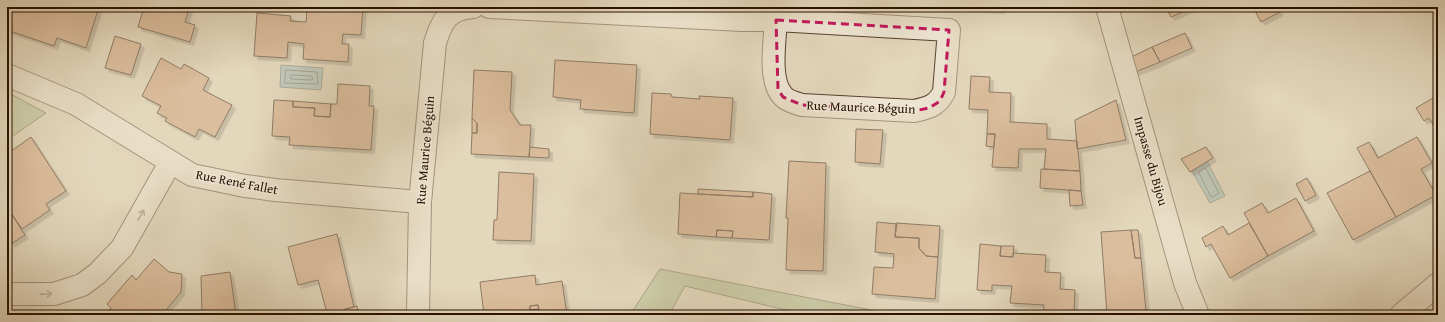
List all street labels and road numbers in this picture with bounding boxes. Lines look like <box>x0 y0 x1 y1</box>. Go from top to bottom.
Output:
street label: Rue Maurice Béguin <box>411 94 439 205</box>
street label: Rue Maurice Béguin <box>806 96 916 118</box>
street label: Impasse du Bijou <box>1129 114 1173 208</box>
street label: Rue René Fallet <box>194 165 280 199</box>

